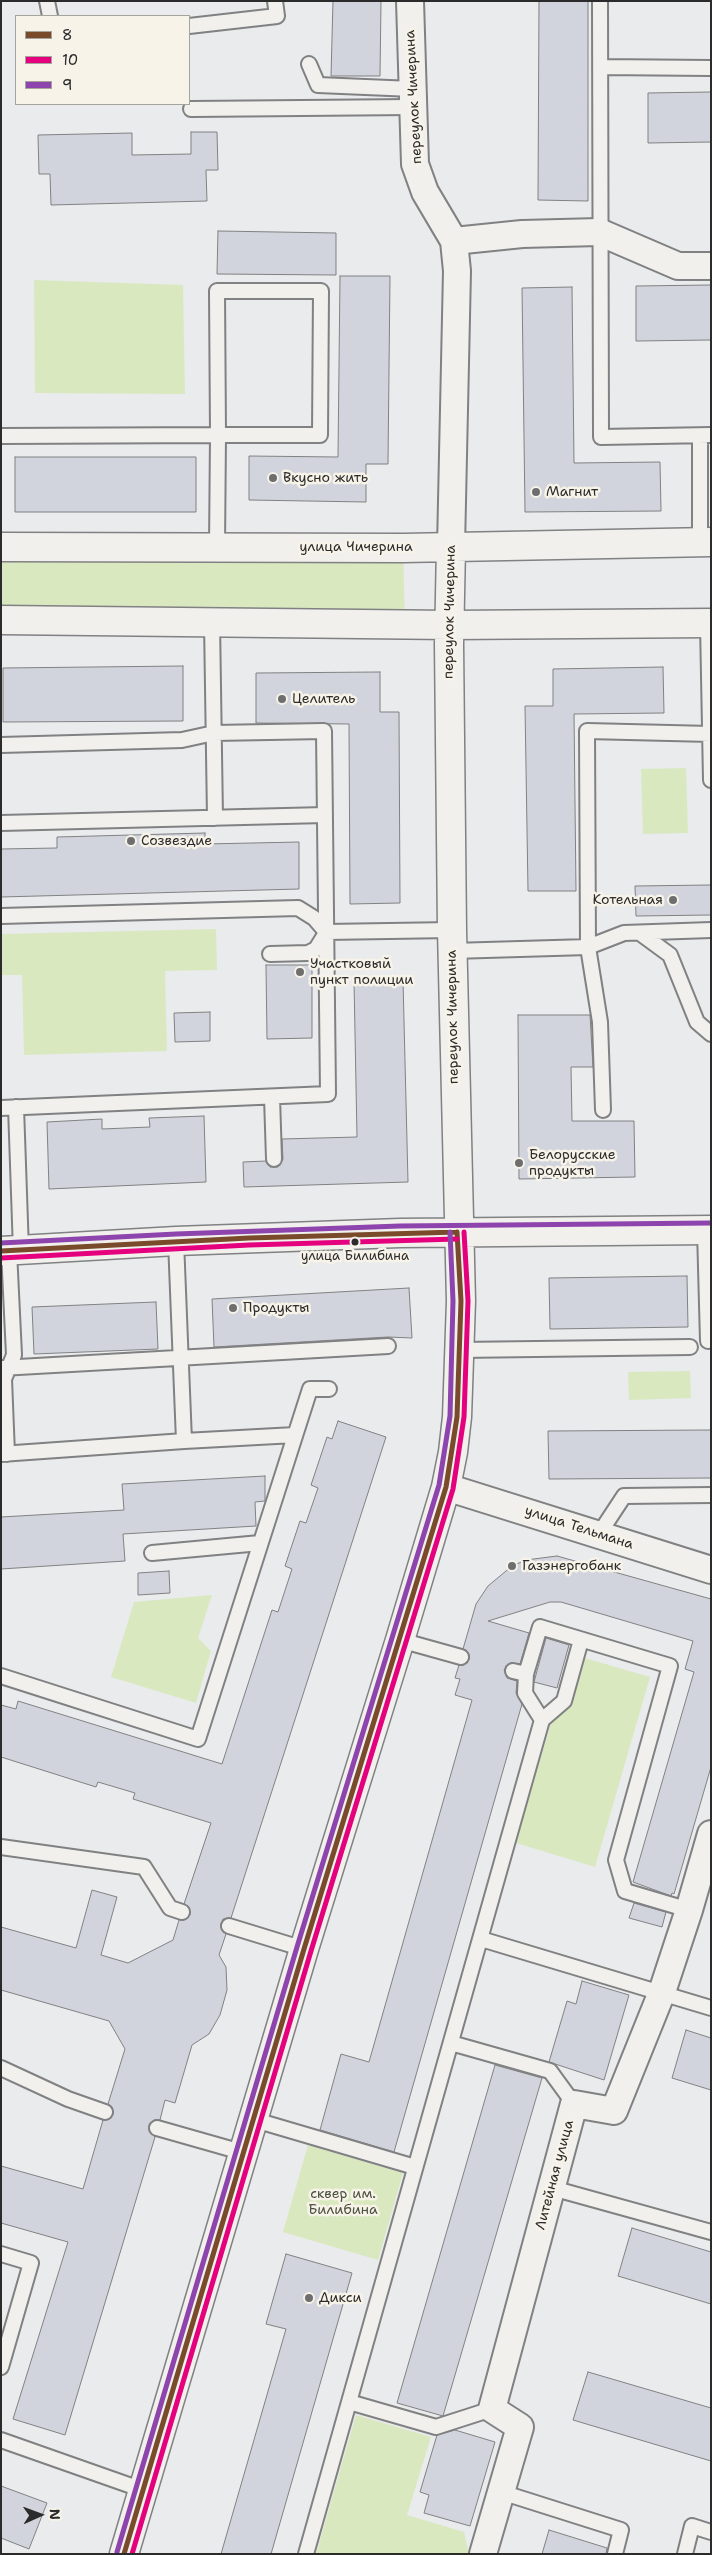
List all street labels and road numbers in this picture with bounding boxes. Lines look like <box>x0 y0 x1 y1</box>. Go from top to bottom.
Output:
street label: переулок Чичерина <box>402 30 426 164</box>
street label: улица Чичерина <box>299 539 413 555</box>
street label: переулок Чичерина <box>440 545 460 679</box>
street label: переулок Чичерина <box>443 950 463 1084</box>
street label: улица Тельмана <box>523 1503 635 1553</box>
street label: Литейная улица <box>532 2118 578 2232</box>

